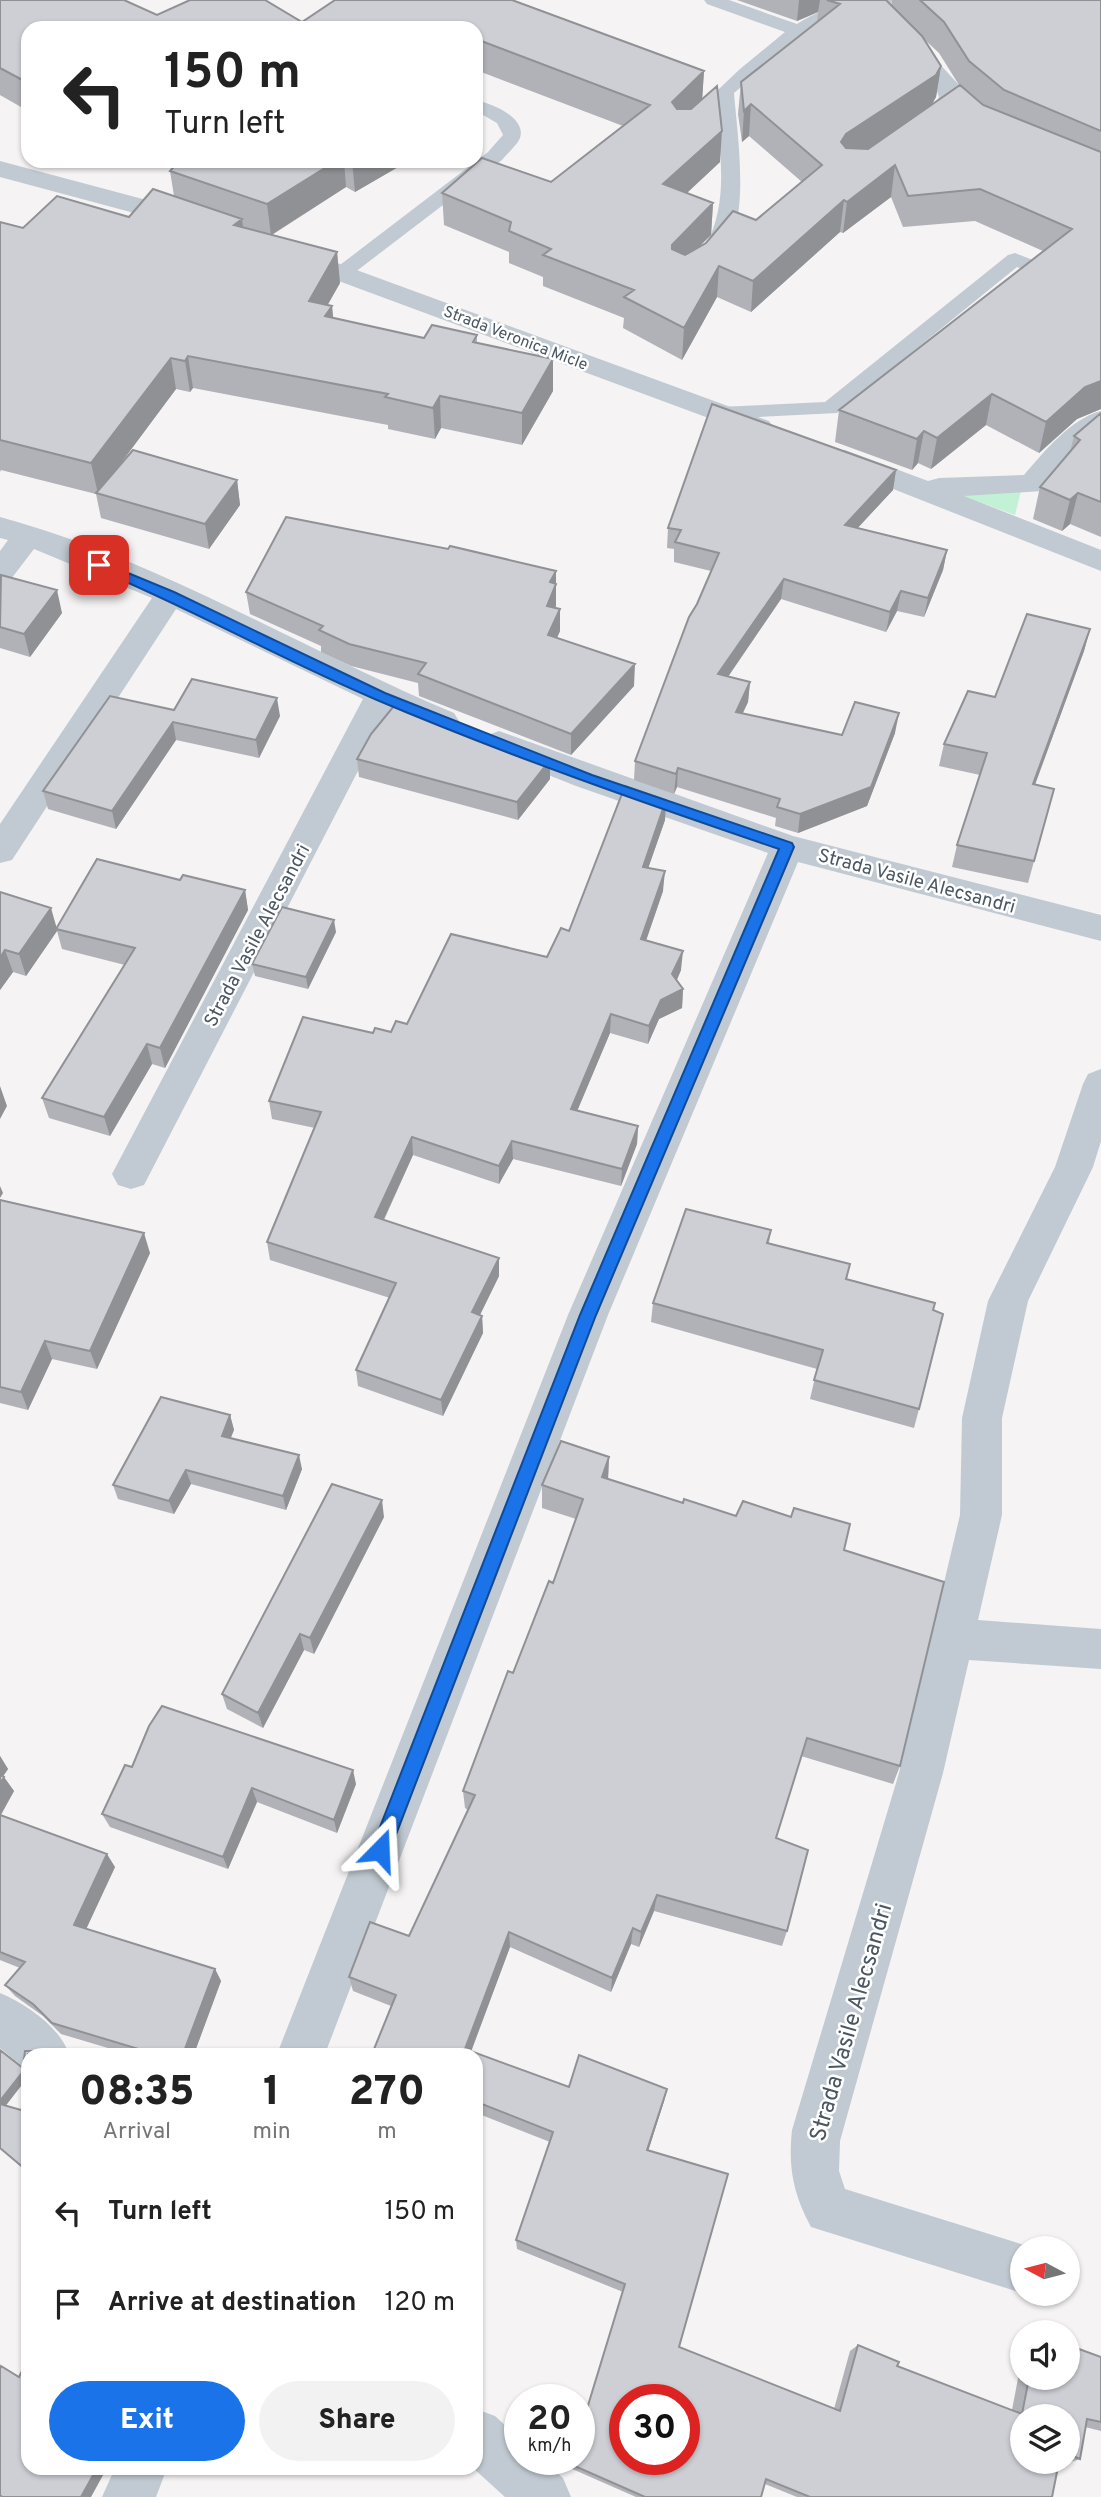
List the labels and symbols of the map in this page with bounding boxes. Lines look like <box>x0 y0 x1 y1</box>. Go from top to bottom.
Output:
street label: Strada Veronica Micle <box>440 302 590 376</box>
pin <box>69 535 129 595</box>
street label: Strada Vasile Alecsandri <box>199 840 316 1031</box>
street label: Strada Vasile Alecsandri <box>815 844 1018 920</box>
position arrow <box>343 1813 417 1887</box>
street label: Strada Vasile Alecsandri <box>805 1900 900 2145</box>
north arrow <box>1010 2236 1080 2306</box>
speed limit sign: 30 <box>609 2384 700 2475</box>

